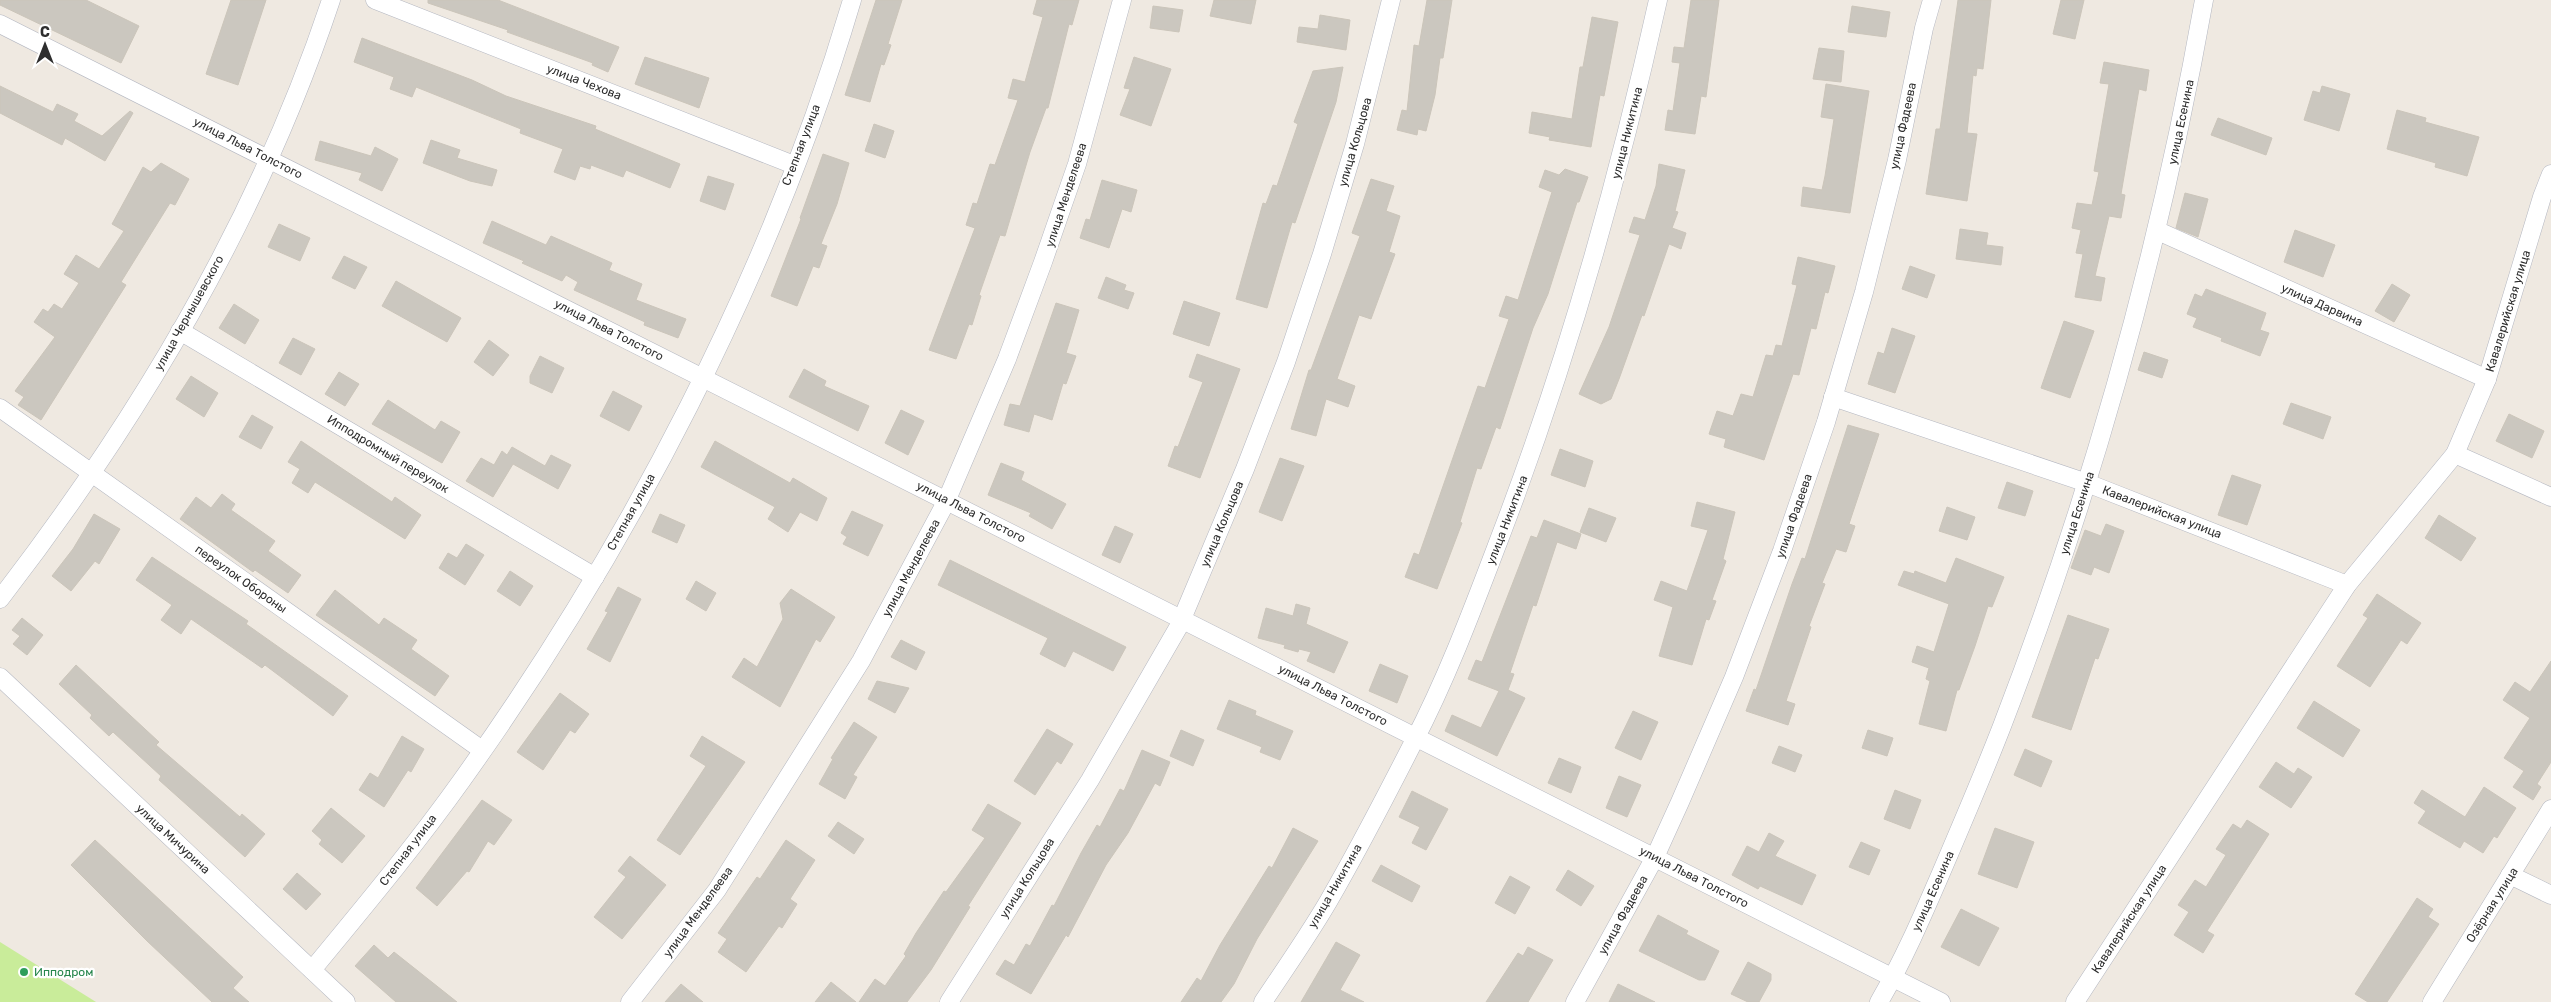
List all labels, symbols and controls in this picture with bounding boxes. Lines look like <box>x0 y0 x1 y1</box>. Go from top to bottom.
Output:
north arrow <box>20 20 70 70</box>
text: С <box>40 24 50 41</box>
street label: улица Чехова <box>545 61 623 103</box>
street label: улица Есенина <box>2165 78 2197 166</box>
street label: улица Фадеева <box>1887 81 1919 171</box>
street label: улица Никитина <box>1609 85 1645 181</box>
street label: улица Кольцова <box>1336 96 1374 188</box>
street label: Степная улица <box>779 102 823 188</box>
street label: улица Льва Толстого <box>191 114 305 182</box>
street label: улица Менделеева <box>1043 141 1089 249</box>
street label: Кавалерийская улица <box>2483 248 2533 374</box>
street label: улица Чернышевского <box>151 253 227 373</box>
street label: улица Дарвина <box>2279 281 2365 329</box>
street label: улица Льва Толстого <box>552 296 666 364</box>
street label: Ипподромный переулок <box>325 412 452 496</box>
street label: улица Есенина <box>2057 470 2097 556</box>
street label: Степная улица <box>604 471 658 553</box>
street label: улица Фадеева <box>1773 472 1815 560</box>
street label: улица Никитина <box>1484 473 1530 567</box>
street label: улица Льва Толстого <box>914 478 1028 546</box>
street label: улица Кольцова <box>1198 479 1246 569</box>
street label: Кавалерийская улица <box>2100 483 2224 541</box>
street label: улица Менделеева <box>879 517 943 619</box>
street label: переулок Обороны <box>192 542 290 616</box>
street label: улица Льва Толстого <box>1276 661 1390 729</box>
street label: улица Мичурина <box>133 801 213 877</box>
street label: Степная улица <box>377 811 439 889</box>
street label: улица Кольцова <box>997 835 1057 921</box>
street label: улица Никитина <box>1305 842 1365 930</box>
street label: улица Льва Толстого <box>1637 843 1751 911</box>
street label: улица Есенина <box>1909 849 1957 933</box>
street label: Кавалерийская улица <box>2089 862 2169 976</box>
street label: улица Менделеева <box>660 864 736 960</box>
street label: Озёрная улица <box>2463 865 2521 945</box>
street label: улица Фадеева <box>1595 873 1651 957</box>
place label: Ипподром <box>34 965 93 979</box>
marker: Ипподром <box>18 966 30 978</box>

